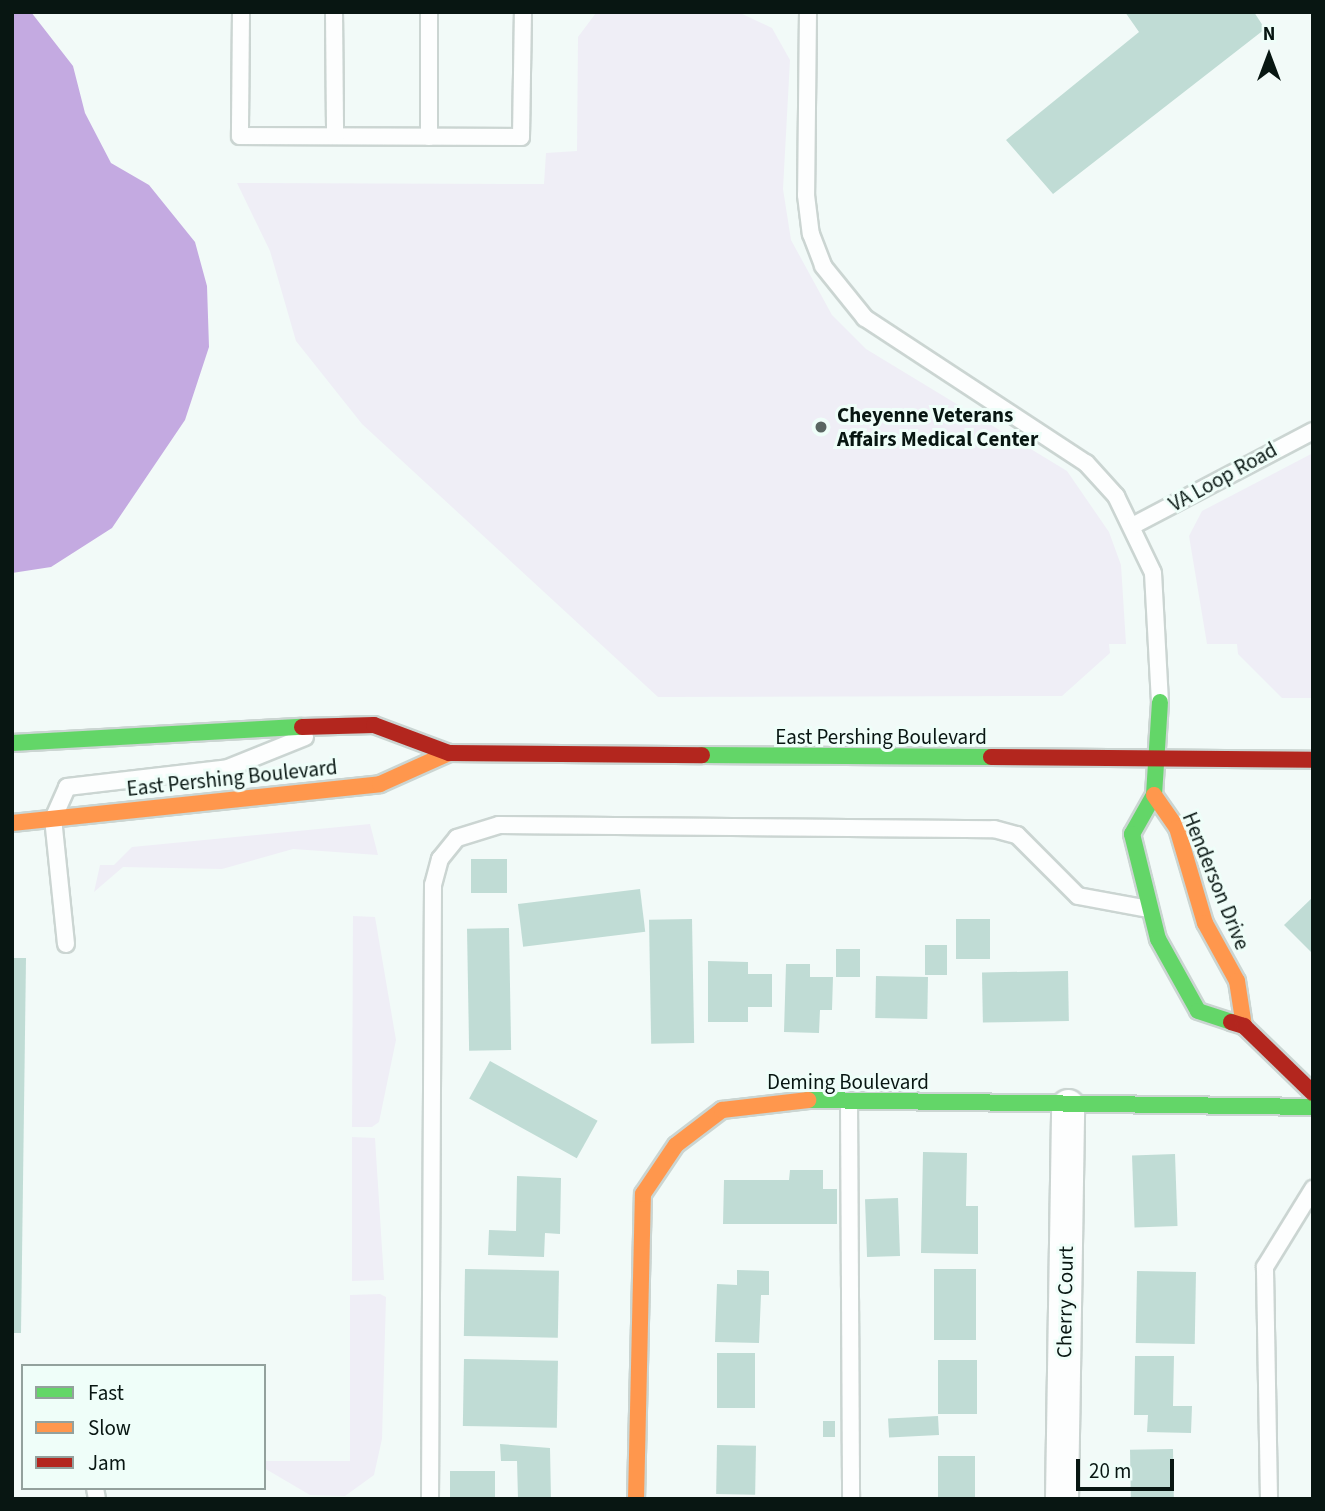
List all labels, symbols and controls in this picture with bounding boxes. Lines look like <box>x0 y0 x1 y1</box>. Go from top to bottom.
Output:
north arrow <box>1234 21 1304 91</box>
text: N <box>1263 21 1275 48</box>
place label: Cheyenne Veterans Affairs Medical Center <box>837 402 1038 452</box>
marker: Cheyenne Veterans Affairs Medical Center <box>811 417 831 437</box>
street label: VA Loop Road <box>1165 437 1281 517</box>
street label: East Pershing Boulevard <box>775 724 987 750</box>
street label: East Pershing Boulevard <box>125 754 339 802</box>
street label: Henderson Drive <box>1177 808 1255 954</box>
street label: Deming Boulevard <box>767 1069 929 1095</box>
street label: Cherry Court <box>1051 1246 1079 1358</box>
legend <box>21 1364 266 1490</box>
text: Fast <box>88 1378 124 1408</box>
text: Slow <box>88 1413 131 1443</box>
scale bar <box>1080 1444 1178 1488</box>
text: Jam <box>88 1448 126 1478</box>
text: 20 m <box>1089 1456 1131 1486</box>

